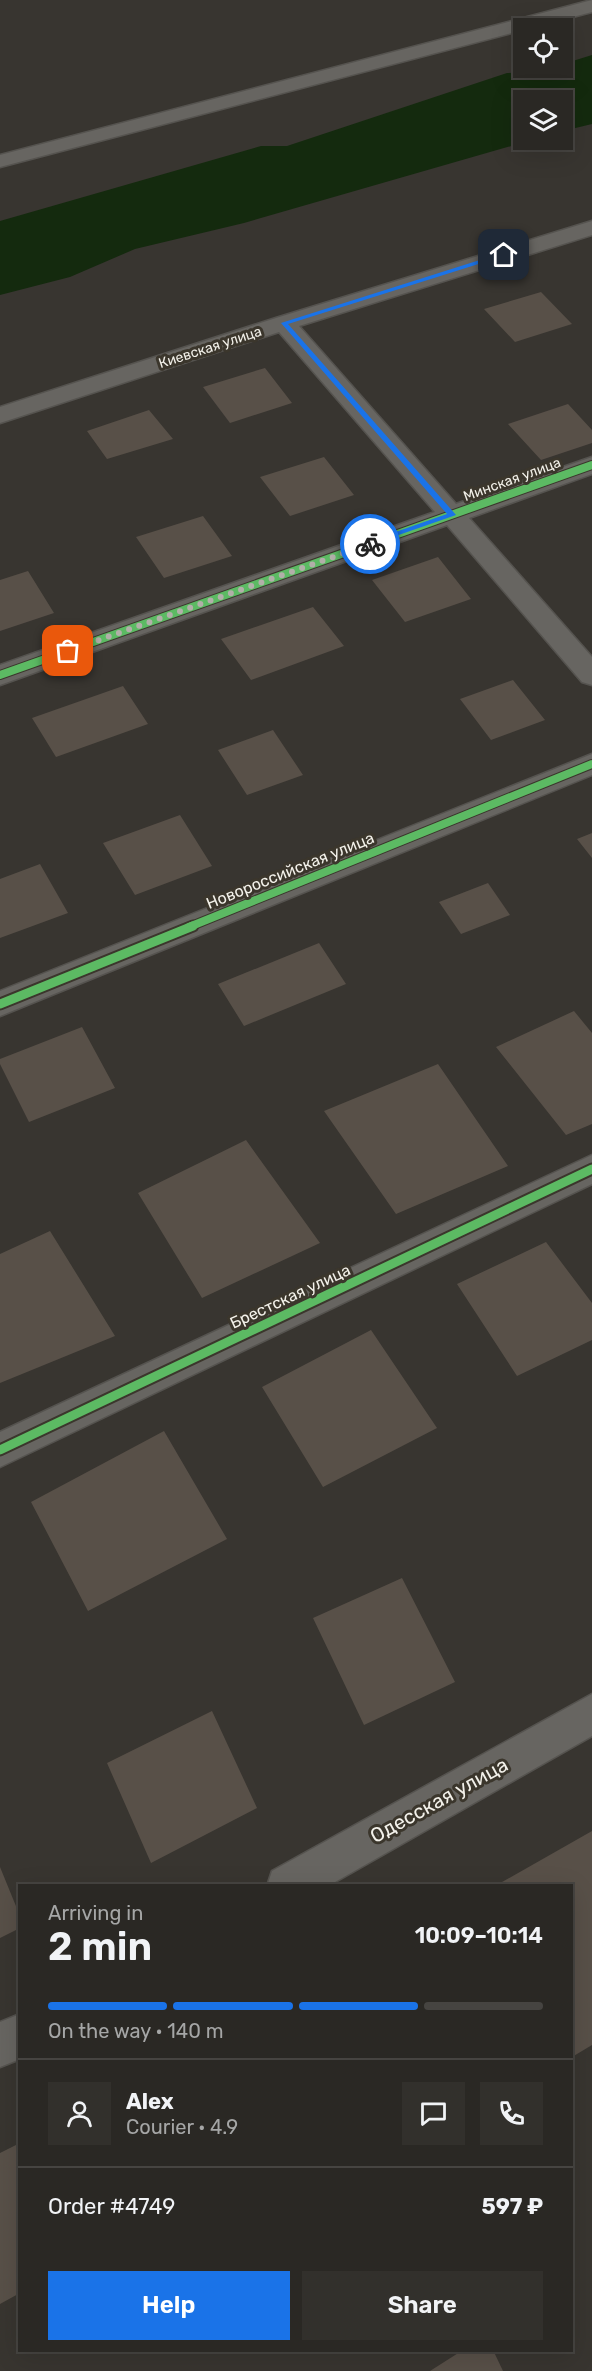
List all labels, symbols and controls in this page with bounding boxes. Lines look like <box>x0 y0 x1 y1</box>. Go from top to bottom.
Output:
map controls <box>513 18 573 150</box>
button: locate <box>513 18 573 78</box>
button: layers <box>513 90 573 150</box>
pin <box>478 229 529 280</box>
icon: home <box>487 238 520 271</box>
street label: Киевская улица <box>156 323 264 372</box>
street label: Минская улица <box>461 454 563 505</box>
courier <box>340 514 400 574</box>
icon: bike <box>354 528 387 561</box>
pin <box>42 625 93 676</box>
icon: bag <box>51 634 84 667</box>
street label: Новороссийская улица <box>203 828 377 913</box>
street label: Брестская улица <box>227 1260 353 1333</box>
street label: Одесская улица <box>366 1752 512 1848</box>
text: Arriving in <box>48 1901 143 1925</box>
text: 10:09–10:14 <box>415 1922 543 1949</box>
text: 2 min <box>48 1924 152 1970</box>
text: On the way · 140 m <box>48 2019 224 2043</box>
button: person <box>48 2082 111 2145</box>
button: chat <box>402 2082 465 2145</box>
button: phone <box>480 2082 543 2145</box>
text: Alex <box>126 2088 174 2115</box>
text: Courier · 4.9 <box>126 2115 238 2139</box>
text: Order #4749 <box>48 2193 175 2220</box>
text: 597 ₽ <box>482 2193 543 2220</box>
button: Help <box>48 2271 290 2340</box>
button: Share <box>302 2271 543 2340</box>

